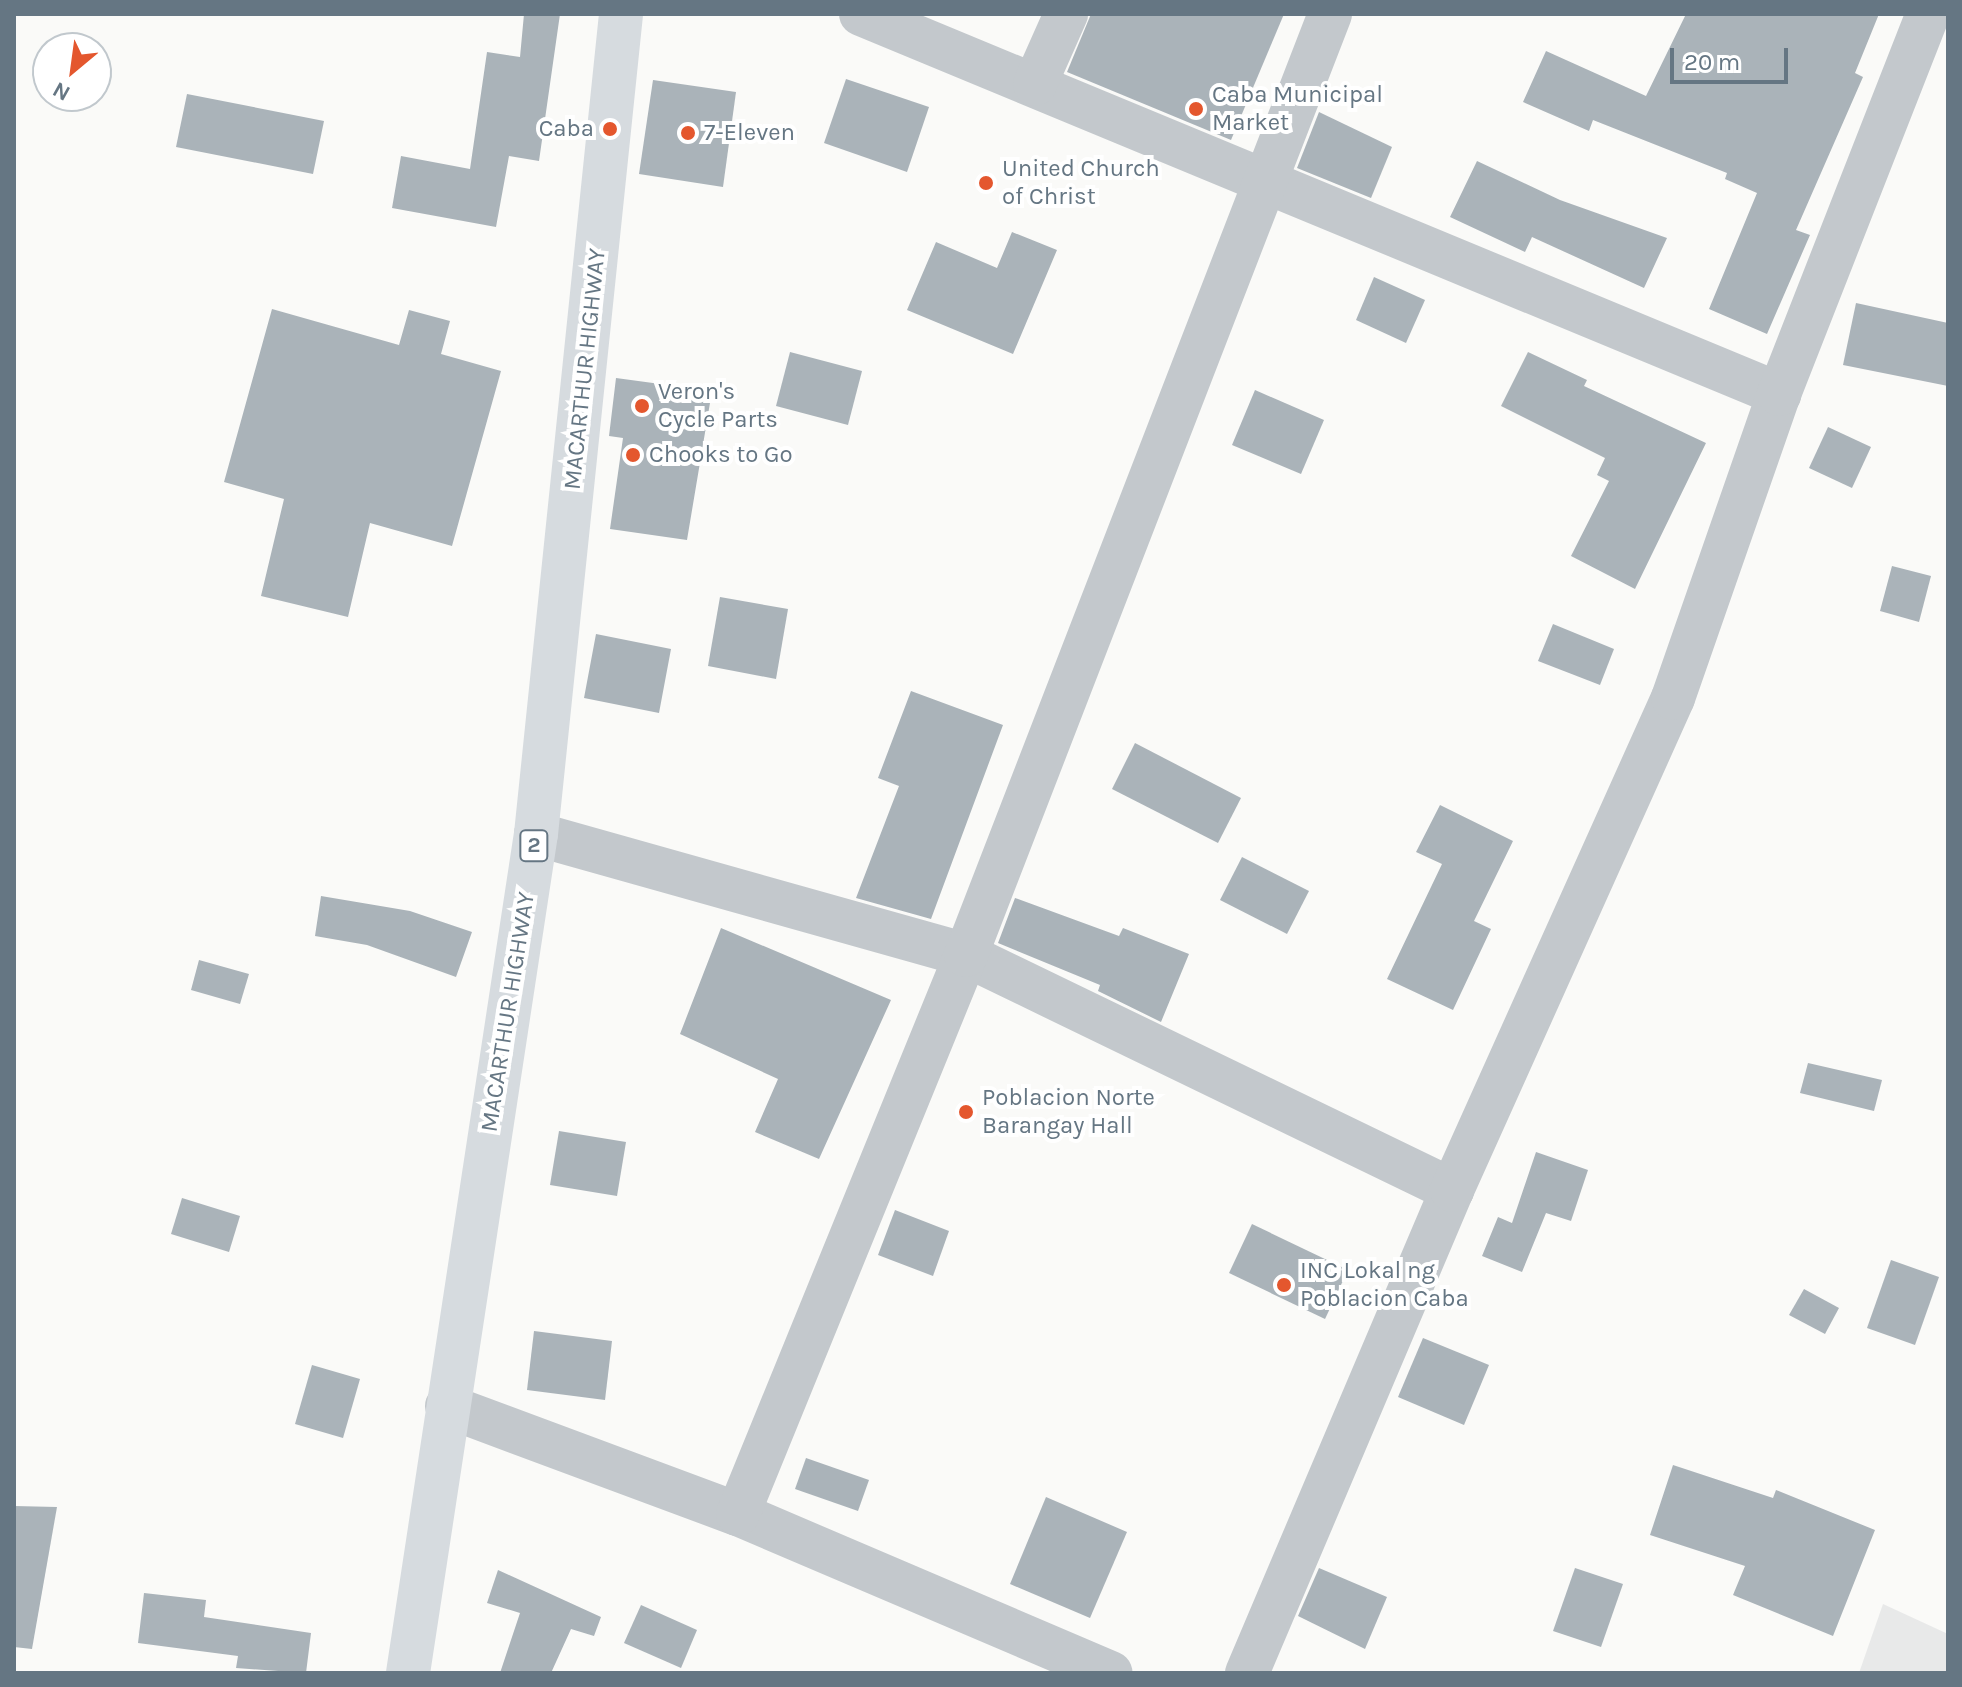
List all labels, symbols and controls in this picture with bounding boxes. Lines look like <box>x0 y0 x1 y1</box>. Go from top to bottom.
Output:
north arrow <box>32 32 112 112</box>
scale bar <box>1674 32 1792 82</box>
text: 20 m <box>1684 48 1740 76</box>
text: N <box>48 76 75 106</box>
place label: Caba Municipal Market <box>1212 81 1383 137</box>
marker: Caba Municipal Market <box>1187 100 1205 118</box>
place label: Caba <box>539 115 594 143</box>
place label: 7-Eleven <box>704 119 795 147</box>
marker: Caba <box>601 120 619 138</box>
marker: 7-Eleven <box>679 124 697 142</box>
place label: United Church of Christ <box>1002 155 1160 211</box>
marker: United Church of Christ <box>977 174 995 192</box>
street label: MACARTHUR HIGHWAY <box>558 247 612 491</box>
place label: Veron's Cycle Parts <box>658 378 778 434</box>
marker: Veron's Cycle Parts <box>633 397 651 415</box>
place label: Chooks to Go <box>649 441 793 469</box>
marker: Chooks to Go <box>624 446 642 464</box>
road number: 2 <box>518 828 550 864</box>
street label: MACARTHUR HIGHWAY <box>475 890 541 1134</box>
place label: Poblacion Norte Barangay Hall <box>982 1084 1155 1140</box>
marker: Poblacion Norte Barangay Hall <box>957 1103 975 1121</box>
place label: INC Lokal ng Poblacion Caba <box>1300 1257 1469 1313</box>
marker: INC Lokal ng Poblacion Caba <box>1275 1276 1293 1294</box>

